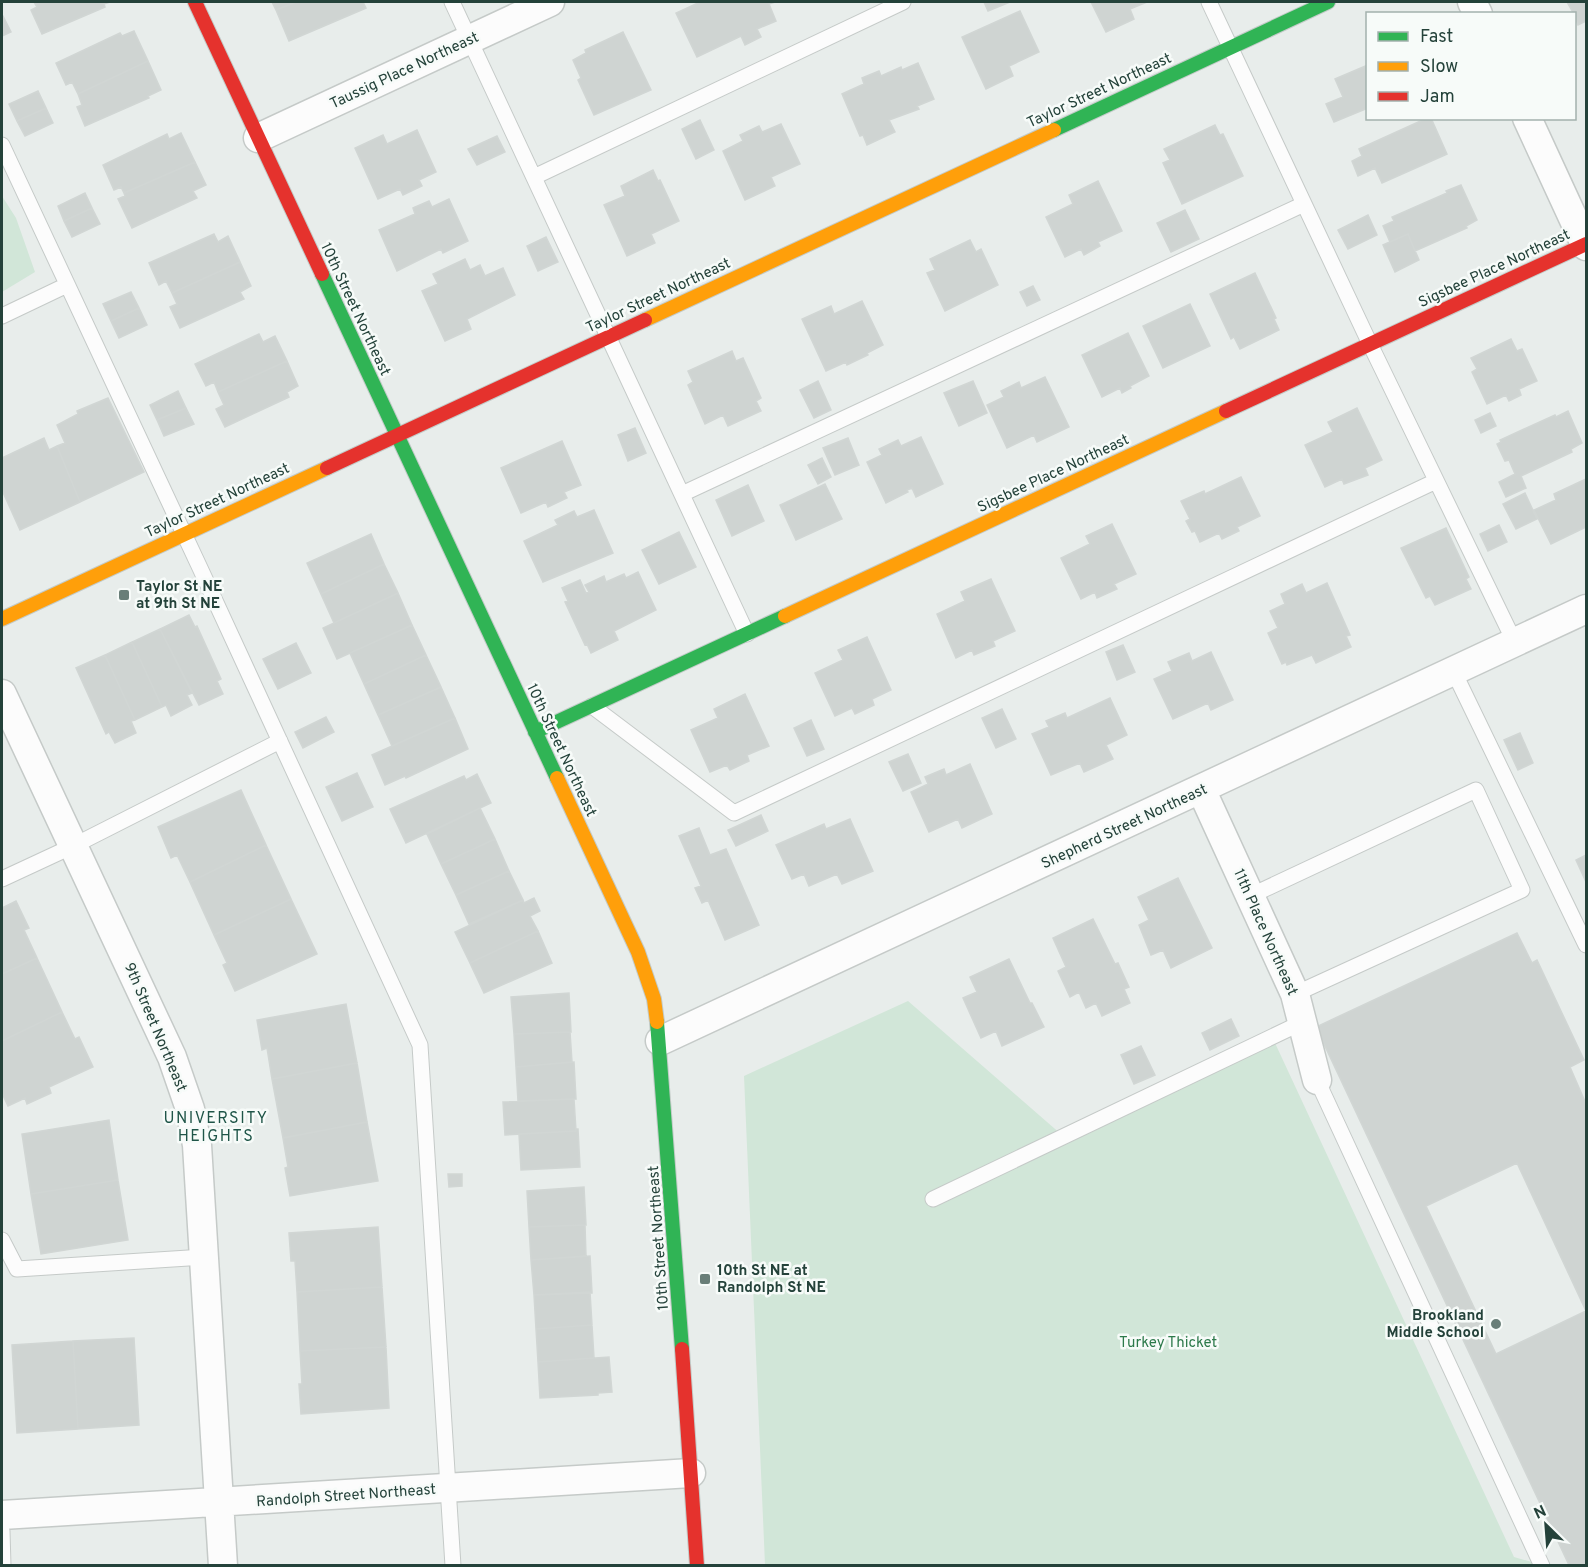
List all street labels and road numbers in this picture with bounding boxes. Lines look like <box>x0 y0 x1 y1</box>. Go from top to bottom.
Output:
street label: Taussig Place Northeast <box>327 28 482 114</box>
street label: Taylor Street Northeast <box>1024 49 1175 133</box>
street label: Sigsbee Place Northeast <box>1416 226 1573 313</box>
street label: 10th Street Northeast <box>315 240 394 379</box>
street label: Taylor Street Northeast <box>583 254 734 338</box>
street label: Sigsbee Place Northeast <box>975 431 1132 518</box>
street label: Taylor Street Northeast <box>142 459 293 543</box>
street label: 10th Street Northeast <box>521 681 600 820</box>
street label: Shepherd Street Northeast <box>1039 781 1211 874</box>
street label: 11th Place Northeast <box>1228 866 1301 999</box>
street label: 9th Street Northeast <box>119 960 190 1095</box>
street label: 10th Street Northeast <box>645 1165 674 1311</box>
street label: Randolph Street Northeast <box>256 1481 437 1512</box>

